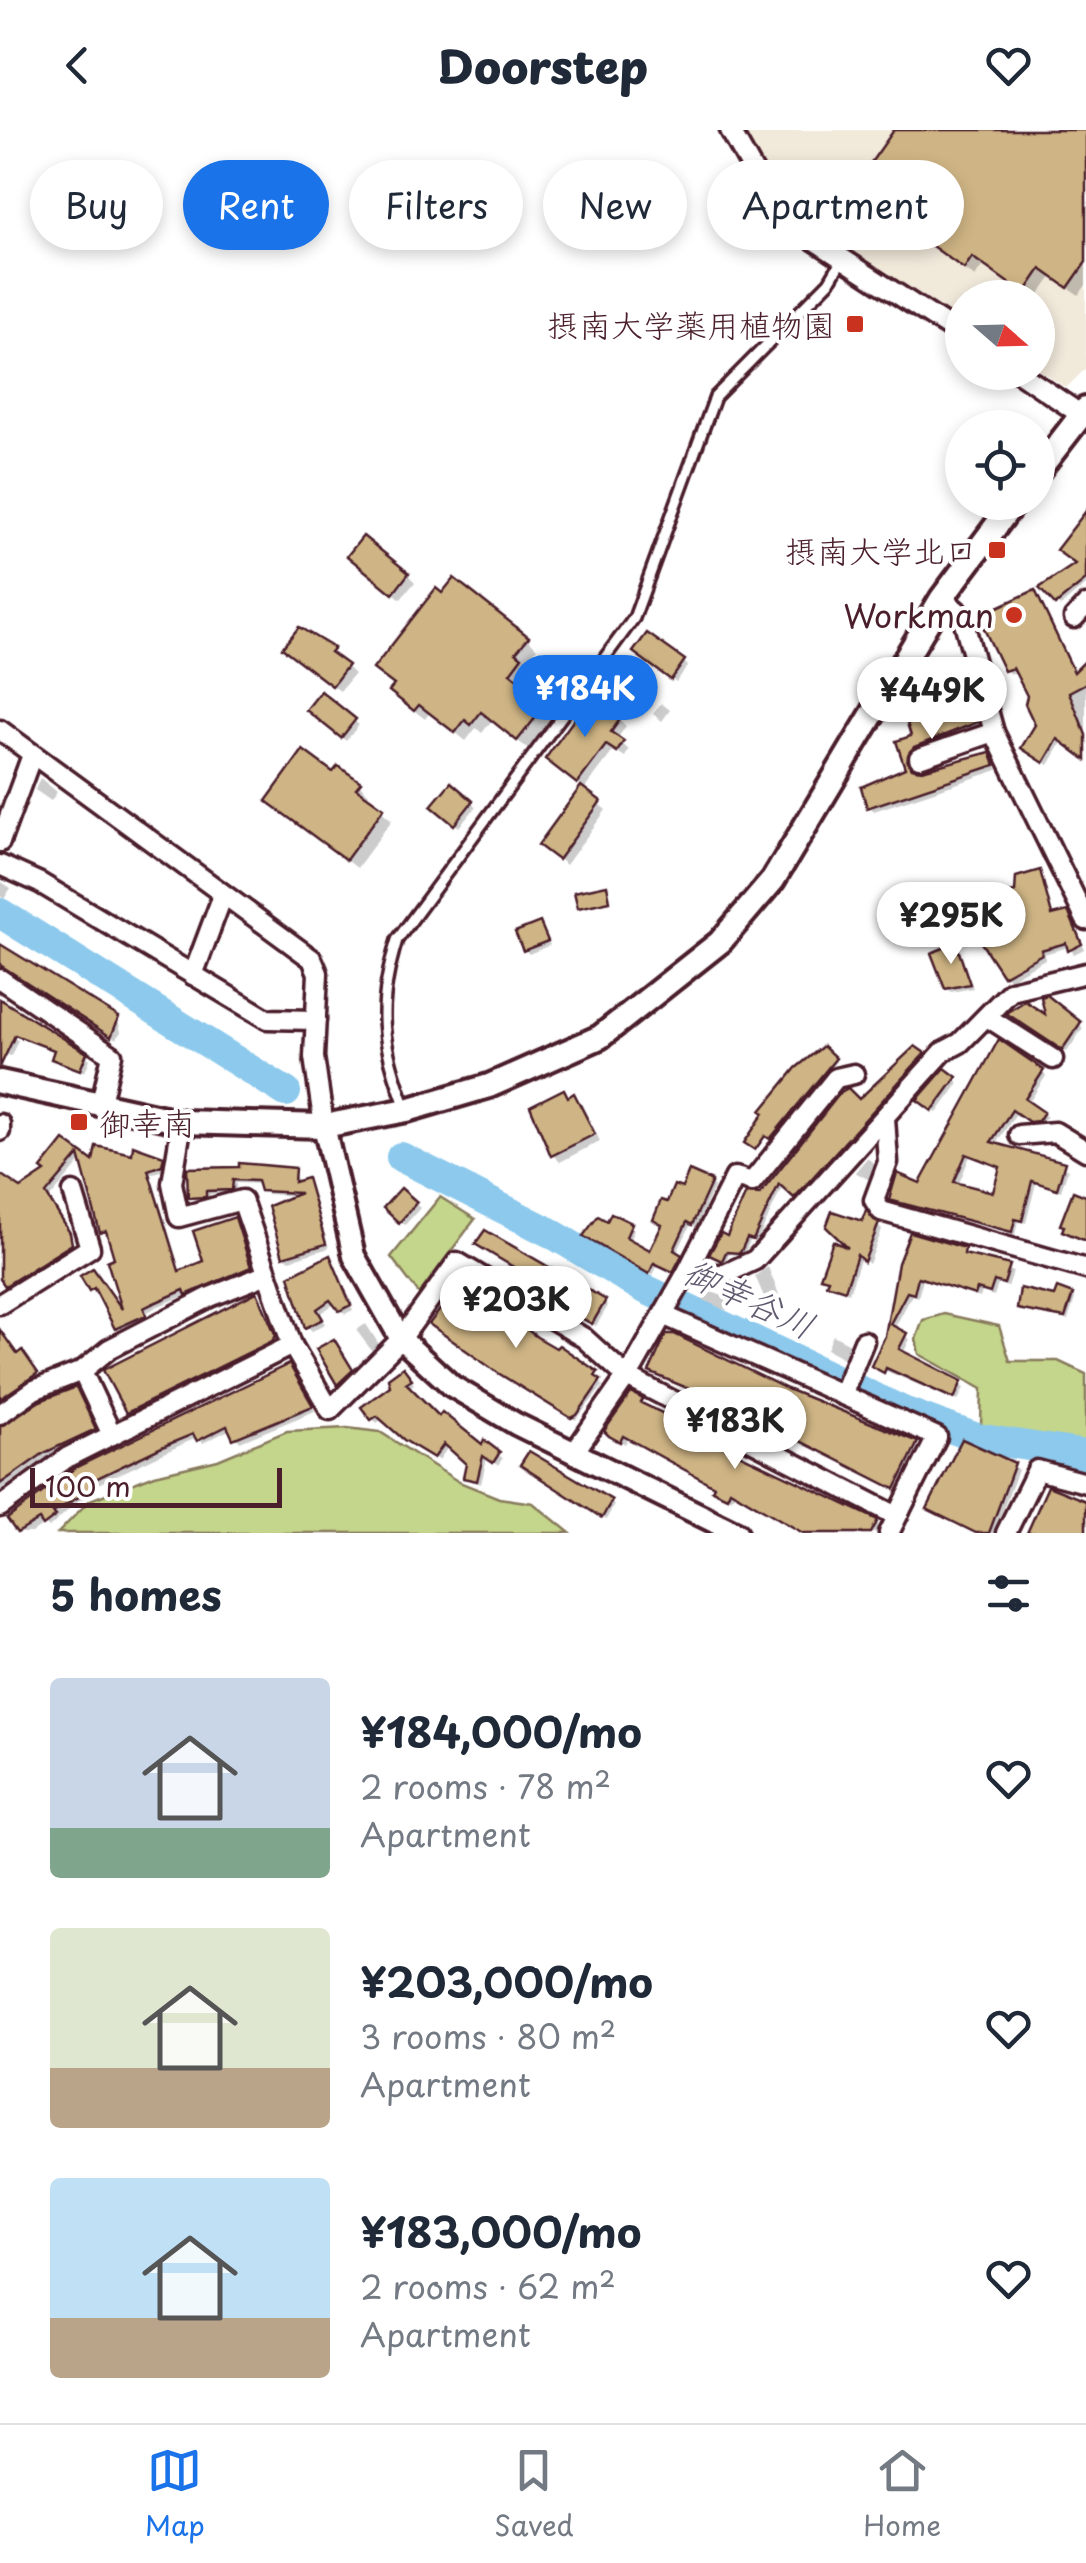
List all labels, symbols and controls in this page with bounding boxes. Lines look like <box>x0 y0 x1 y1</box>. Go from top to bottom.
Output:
text: Doorstep <box>438 31 648 99</box>
icon: back <box>50 38 105 93</box>
icon: heart <box>981 38 1036 93</box>
chip: Buy <box>30 160 163 250</box>
chip: Rent <box>183 160 329 250</box>
chip: Filters <box>349 160 523 250</box>
chip: New <box>543 160 687 250</box>
chip: Apartment <box>707 160 964 250</box>
north arrow <box>945 280 1055 390</box>
map controls <box>945 280 1055 520</box>
place label: 摂南大学薬用植物園 <box>547 300 835 348</box>
marker: 摂南大学薬用植物園 <box>844 313 866 335</box>
button: locate <box>945 410 1055 520</box>
place label: 摂南大学北口 <box>785 526 977 574</box>
marker: 摂南大学北口 <box>986 539 1008 561</box>
place label: Workman <box>843 591 994 639</box>
marker: Workman <box>1003 604 1025 626</box>
pin: ¥184K <box>515 655 655 740</box>
pin: ¥449K <box>862 657 1002 742</box>
text: ¥184K <box>535 663 635 711</box>
text: ¥449K <box>879 665 985 713</box>
pin: ¥295K <box>881 882 1021 967</box>
text: ¥295K <box>899 890 1003 938</box>
place label: 御幸南 <box>99 1098 195 1146</box>
marker: 御幸南 <box>68 1111 90 1133</box>
water label: 御幸谷川 <box>675 1243 825 1351</box>
pin: ¥203K <box>446 1266 586 1351</box>
text: ¥203K <box>462 1274 570 1322</box>
pin: ¥183K <box>665 1387 805 1472</box>
text: ¥183K <box>685 1395 785 1443</box>
scale bar <box>30 1463 282 1508</box>
text: 100 m <box>45 1464 131 1507</box>
text: 5 homes <box>50 1562 222 1625</box>
icon: filters <box>981 1566 1036 1621</box>
text: ¥184,000/mo <box>360 1699 642 1762</box>
icon: home <box>130 1718 250 1838</box>
icon: heart <box>981 1751 1036 1806</box>
text: 2 rooms · 78 m² <box>360 1762 611 1810</box>
text: Apartment <box>360 1810 531 1858</box>
text: ¥203,000/mo <box>360 1949 653 2012</box>
icon: home <box>130 1968 250 2088</box>
icon: heart <box>981 2001 1036 2056</box>
text: 3 rooms · 80 m² <box>360 2012 616 2060</box>
text: Apartment <box>360 2060 531 2108</box>
text: ¥183,000/mo <box>360 2199 641 2262</box>
icon: home <box>130 2218 250 2338</box>
icon: heart <box>981 2251 1036 2306</box>
text: 2 rooms · 62 m² <box>360 2262 616 2310</box>
text: Apartment <box>360 2310 531 2358</box>
tab: Map <box>145 2443 205 2546</box>
tab: Saved <box>494 2443 574 2546</box>
tab: Home <box>863 2443 941 2546</box>

